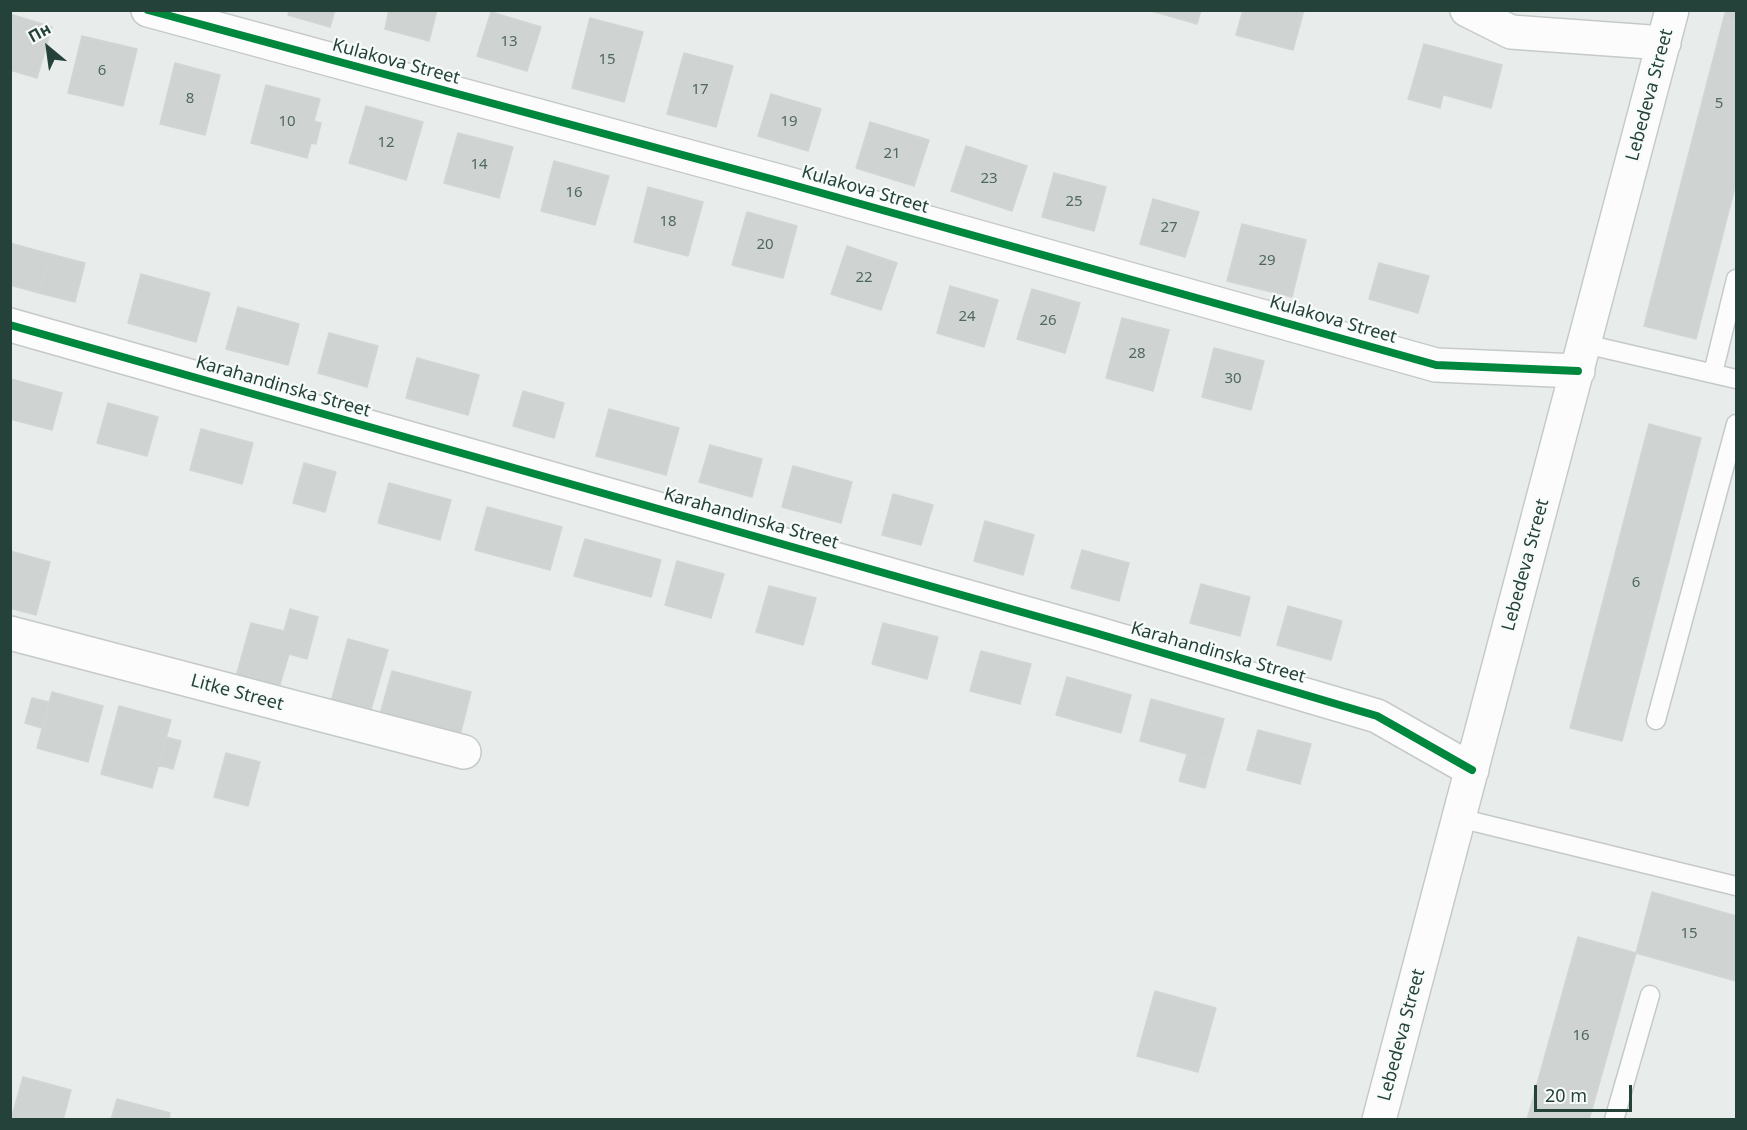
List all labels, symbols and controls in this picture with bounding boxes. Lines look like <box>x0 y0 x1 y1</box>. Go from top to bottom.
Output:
text: Пн <box>24 17 55 47</box>
north arrow <box>18 18 78 78</box>
street label: Lebedeva Street <box>1622 27 1678 163</box>
house number: 13 <box>500 33 518 51</box>
street label: Kulakova Street <box>330 35 462 89</box>
house number: 15 <box>598 51 616 69</box>
house number: 6 <box>98 62 106 80</box>
house number: 17 <box>691 81 709 99</box>
house number: 8 <box>186 90 194 108</box>
house number: 5 <box>1715 95 1723 113</box>
house number: 10 <box>278 113 296 131</box>
house number: 19 <box>780 113 798 131</box>
house number: 12 <box>377 134 395 152</box>
house number: 21 <box>883 145 901 163</box>
house number: 14 <box>470 156 488 174</box>
street label: Kulakova Street <box>799 162 931 218</box>
house number: 23 <box>980 170 998 188</box>
house number: 16 <box>565 184 583 202</box>
house number: 25 <box>1065 193 1083 211</box>
house number: 18 <box>659 213 677 231</box>
house number: 27 <box>1160 219 1178 237</box>
house number: 20 <box>756 236 774 254</box>
house number: 29 <box>1258 252 1276 270</box>
house number: 22 <box>855 269 873 287</box>
street label: Kulakova Street <box>1267 292 1399 348</box>
house number: 24 <box>958 308 976 326</box>
house number: 26 <box>1039 312 1057 330</box>
house number: 28 <box>1128 345 1146 363</box>
street label: Karahandinska Street <box>193 352 373 422</box>
house number: 30 <box>1224 370 1242 388</box>
street label: Karahandinska Street <box>661 484 841 554</box>
street label: Lebedeva Street <box>1498 497 1554 633</box>
house number: 6 <box>1632 574 1640 592</box>
street label: Karahandinska Street <box>1128 618 1308 688</box>
street label: Litke Street <box>188 670 286 716</box>
house number: 15 <box>1680 925 1698 943</box>
street label: Lebedeva Street <box>1374 967 1430 1103</box>
house number: 16 <box>1572 1027 1590 1045</box>
scale bar <box>1537 1073 1634 1111</box>
text: 20 m <box>1545 1083 1587 1107</box>

